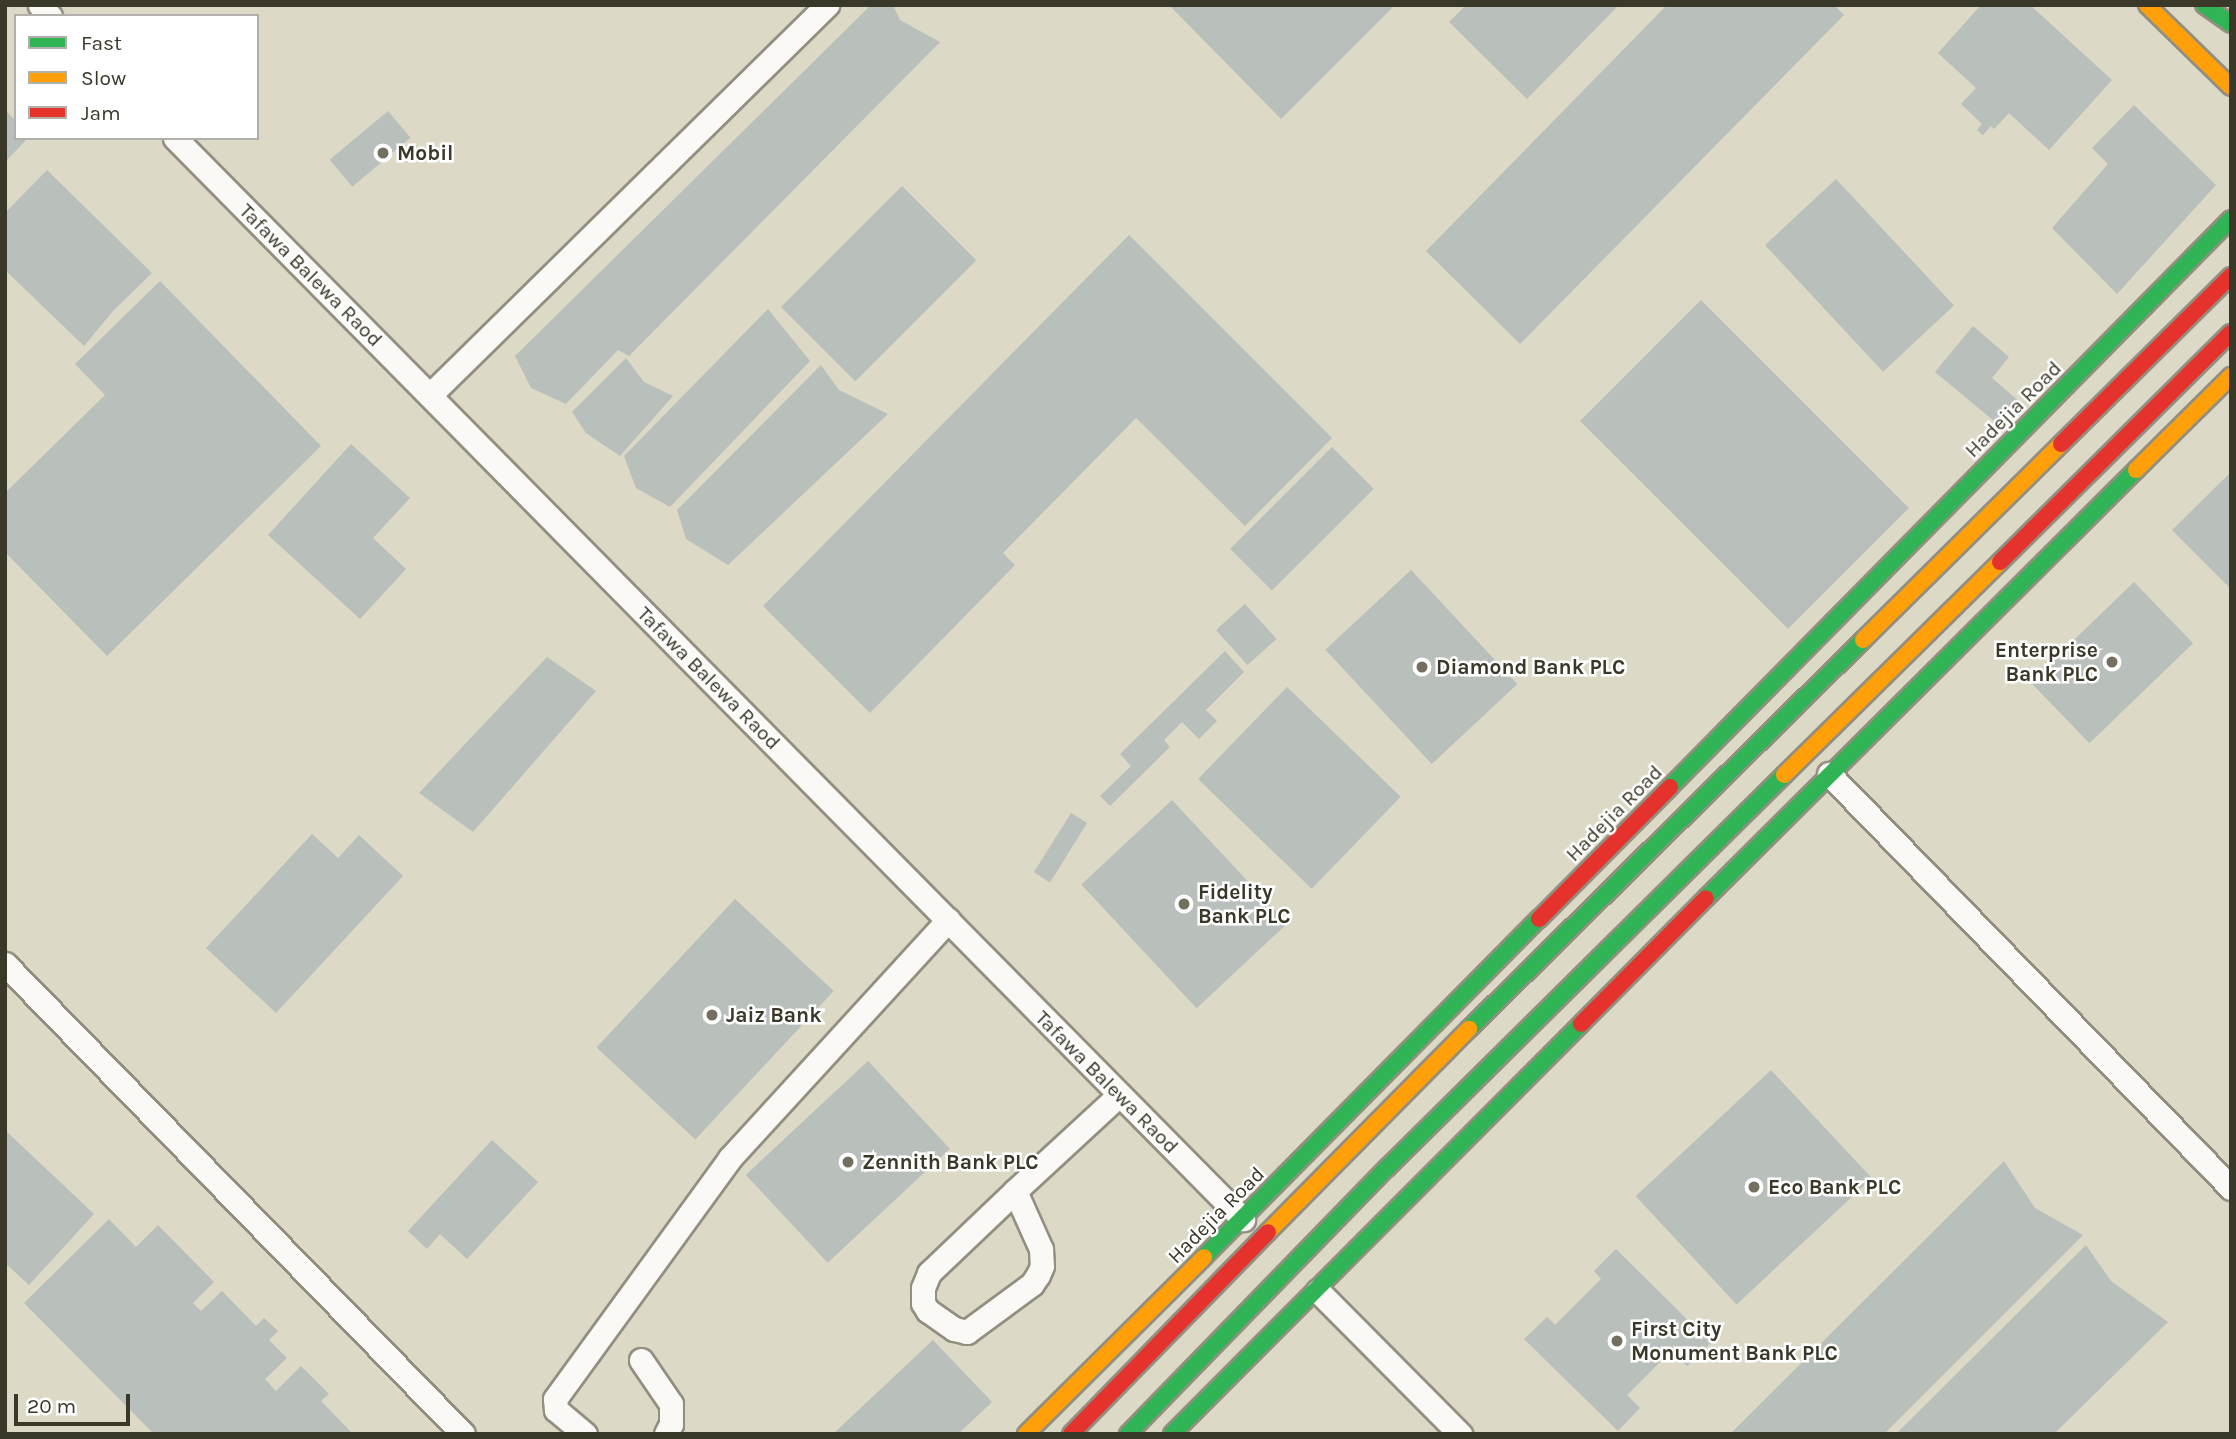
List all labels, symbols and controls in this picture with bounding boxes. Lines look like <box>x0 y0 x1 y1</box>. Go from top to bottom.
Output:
legend <box>14 14 259 140</box>
text: Fast <box>81 31 122 55</box>
text: Slow <box>81 66 126 90</box>
text: Jam <box>81 101 121 125</box>
place label: Mobil <box>397 140 453 166</box>
marker: Mobil <box>375 145 391 161</box>
street label: Tafawa Balewa Raod <box>234 198 388 352</box>
street label: Hadejia Road <box>1959 355 2067 463</box>
street label: Tafawa Balewa Raod <box>632 601 786 755</box>
place label: Enterprise Bank PLC <box>1995 637 2098 687</box>
place label: Diamond Bank PLC <box>1436 654 1625 680</box>
marker: Enterprise Bank PLC <box>2104 654 2120 670</box>
marker: Diamond Bank PLC <box>1414 659 1430 675</box>
street label: Hadejia Road <box>1560 759 1668 867</box>
place label: Fidelity Bank PLC <box>1198 879 1291 929</box>
marker: Fidelity Bank PLC <box>1176 896 1192 912</box>
place label: Jaiz Bank <box>726 1002 822 1028</box>
street label: Tafawa Balewa Raod <box>1030 1005 1184 1159</box>
marker: Jaiz Bank <box>704 1007 720 1023</box>
place label: Zennith Bank PLC <box>862 1149 1039 1175</box>
marker: Zennith Bank PLC <box>840 1154 856 1170</box>
street label: Hadejia Road <box>1162 1161 1270 1269</box>
place label: Eco Bank PLC <box>1768 1174 1901 1200</box>
marker: Eco Bank PLC <box>1746 1179 1762 1195</box>
place label: First City Monument Bank PLC <box>1631 1316 1838 1366</box>
marker: First City Monument Bank PLC <box>1609 1333 1625 1349</box>
scale bar <box>18 1380 133 1424</box>
text: 20 m <box>27 1394 76 1418</box>

